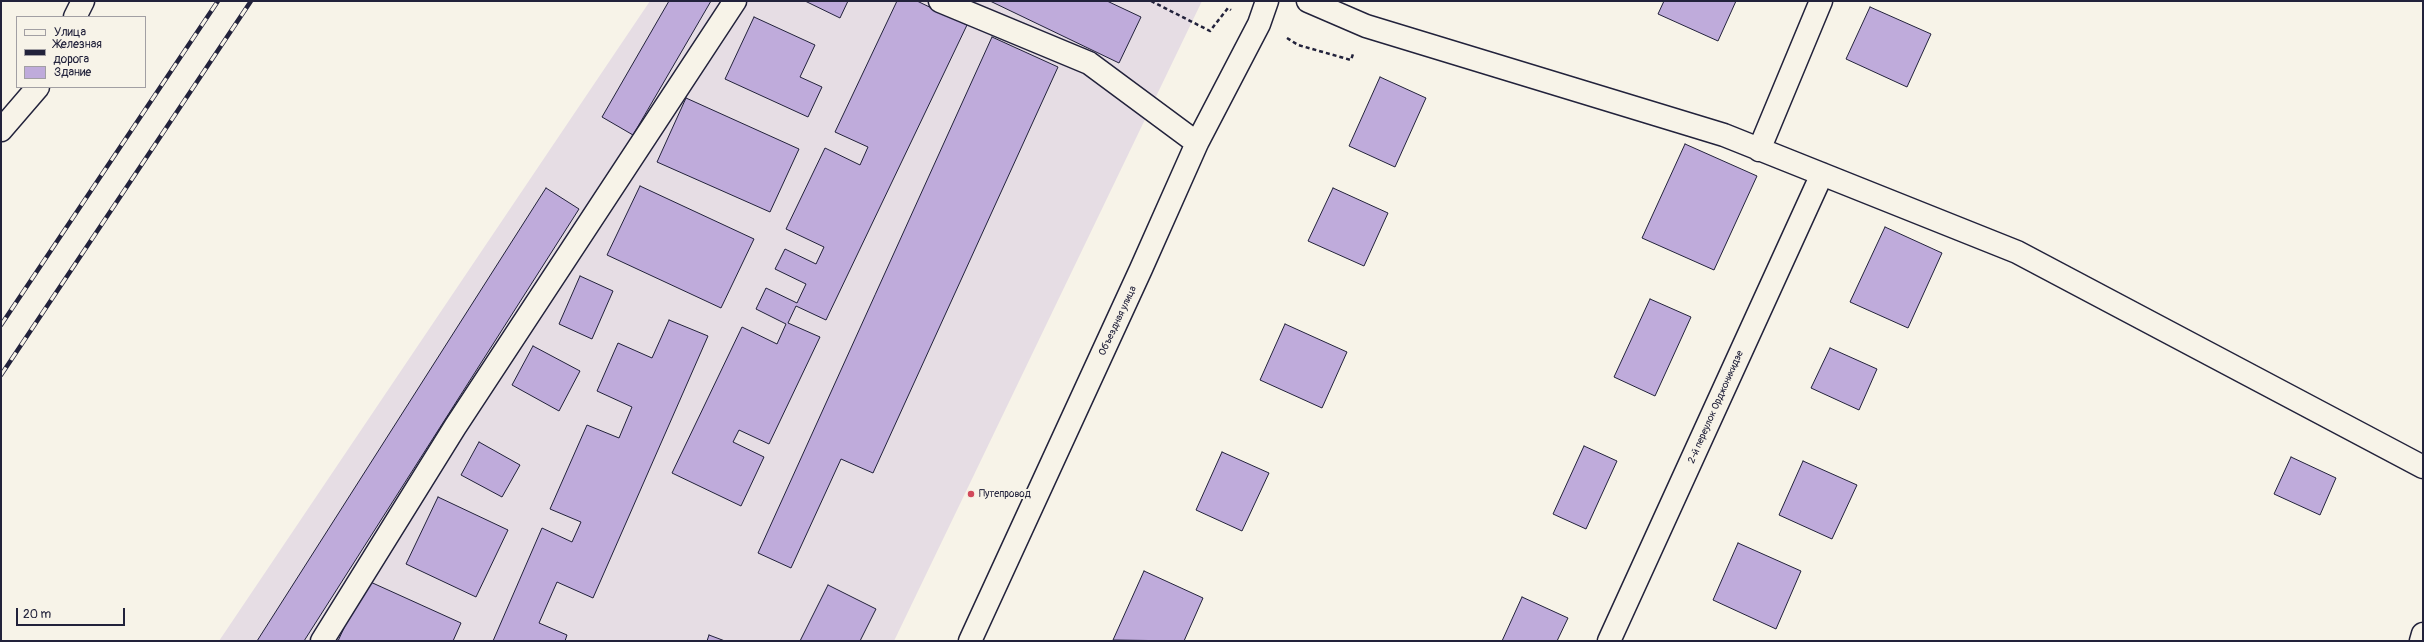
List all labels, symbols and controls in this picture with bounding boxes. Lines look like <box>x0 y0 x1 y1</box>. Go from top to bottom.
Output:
legend <box>16 16 146 88</box>
text: Улица <box>54 25 86 40</box>
text: Железная дорога <box>54 37 102 67</box>
text: Здание <box>54 65 91 80</box>
street label: Объездная улица <box>1097 284 1139 358</box>
street label: 2-й переулок Орджоникидзе <box>1686 349 1746 465</box>
place label: Путепровод <box>979 488 1031 500</box>
marker: Путепровод <box>966 489 976 499</box>
scale bar <box>18 600 127 626</box>
text: 20 m <box>23 607 51 622</box>

